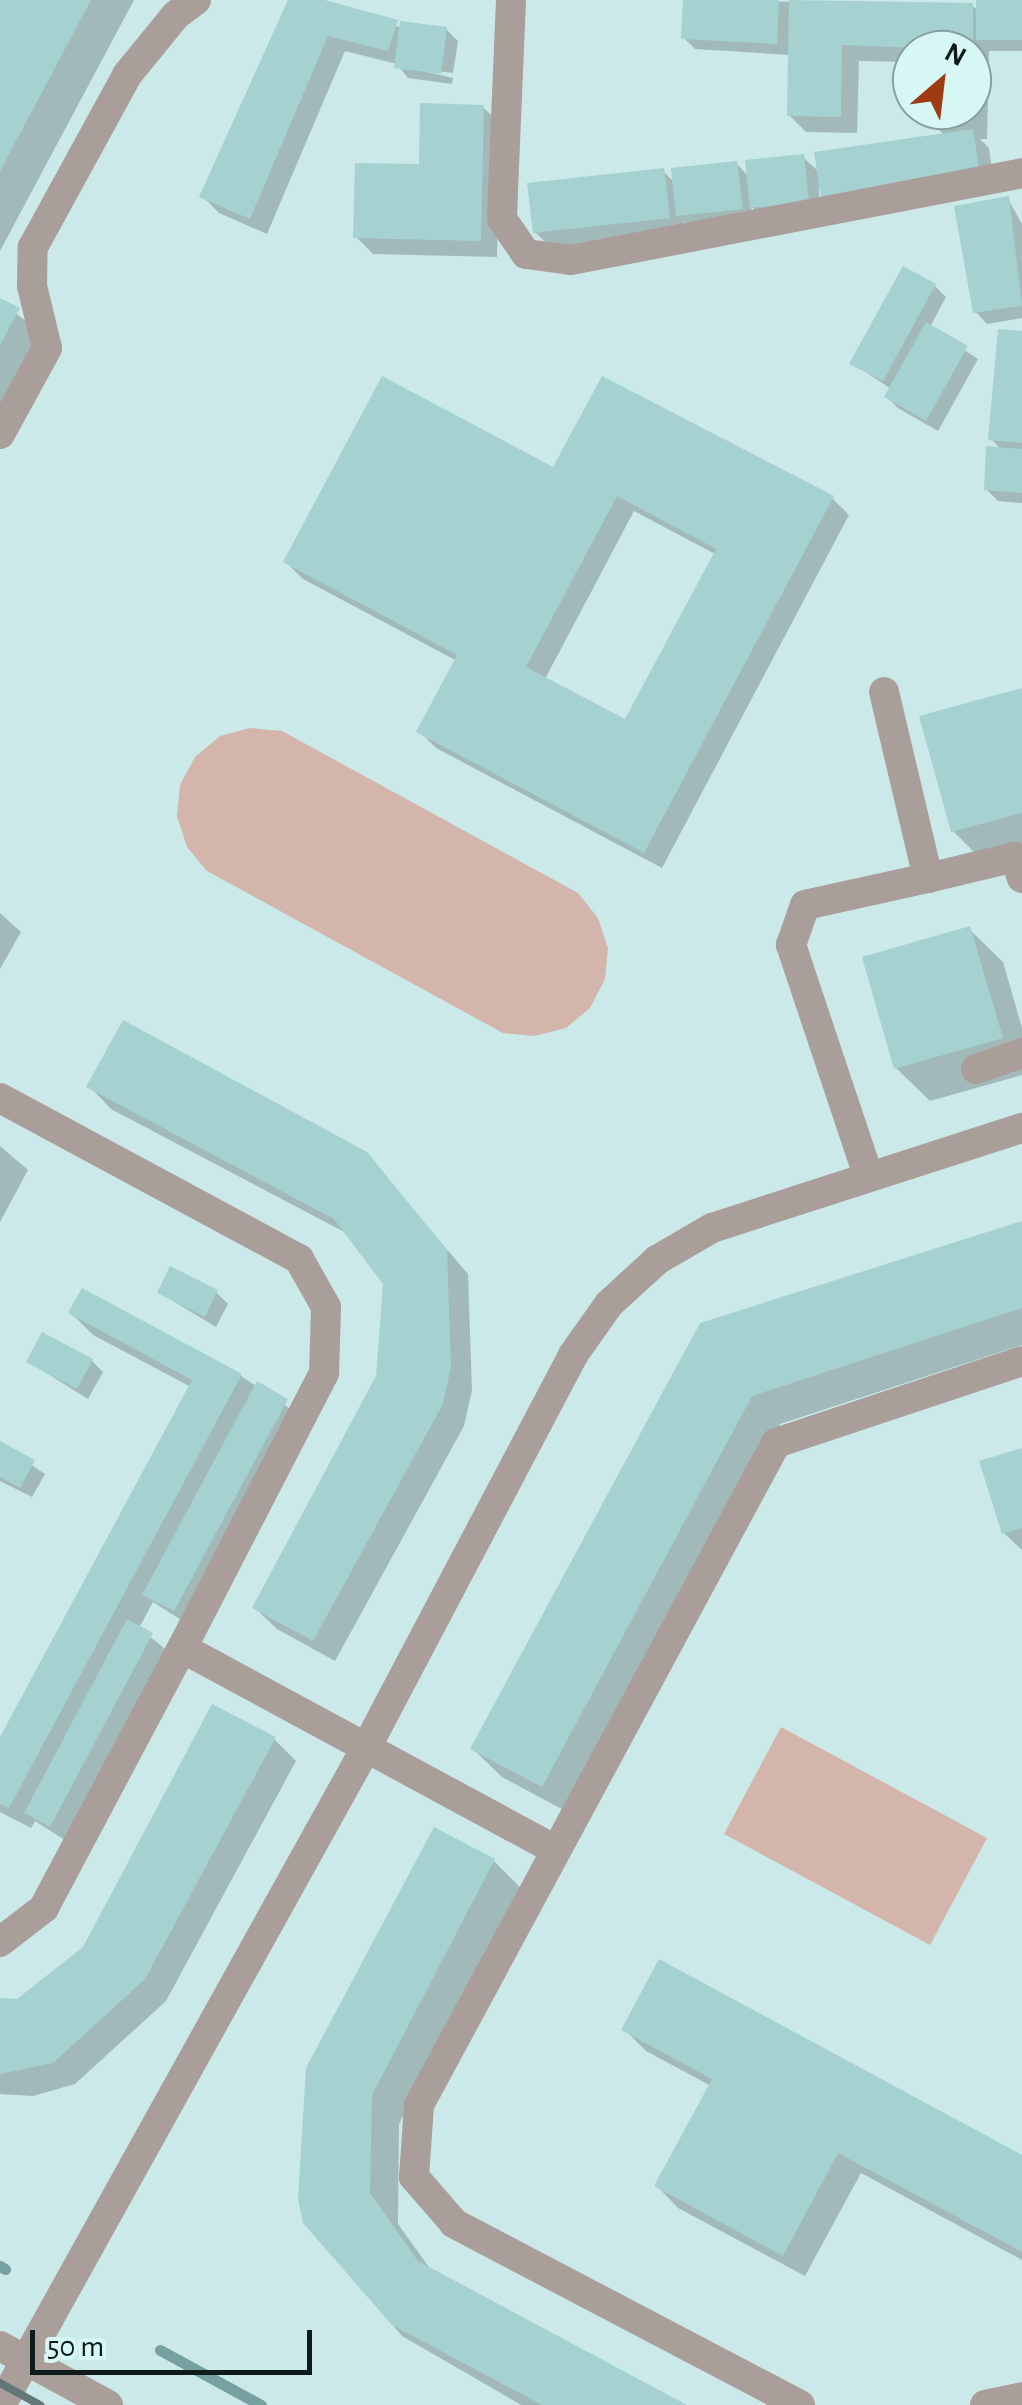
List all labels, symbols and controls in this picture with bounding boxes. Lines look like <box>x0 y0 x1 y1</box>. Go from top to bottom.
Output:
north arrow <box>892 30 992 130</box>
text: N <box>940 38 970 72</box>
scale bar <box>35 2310 318 2372</box>
text: 50 m <box>47 2332 104 2362</box>

